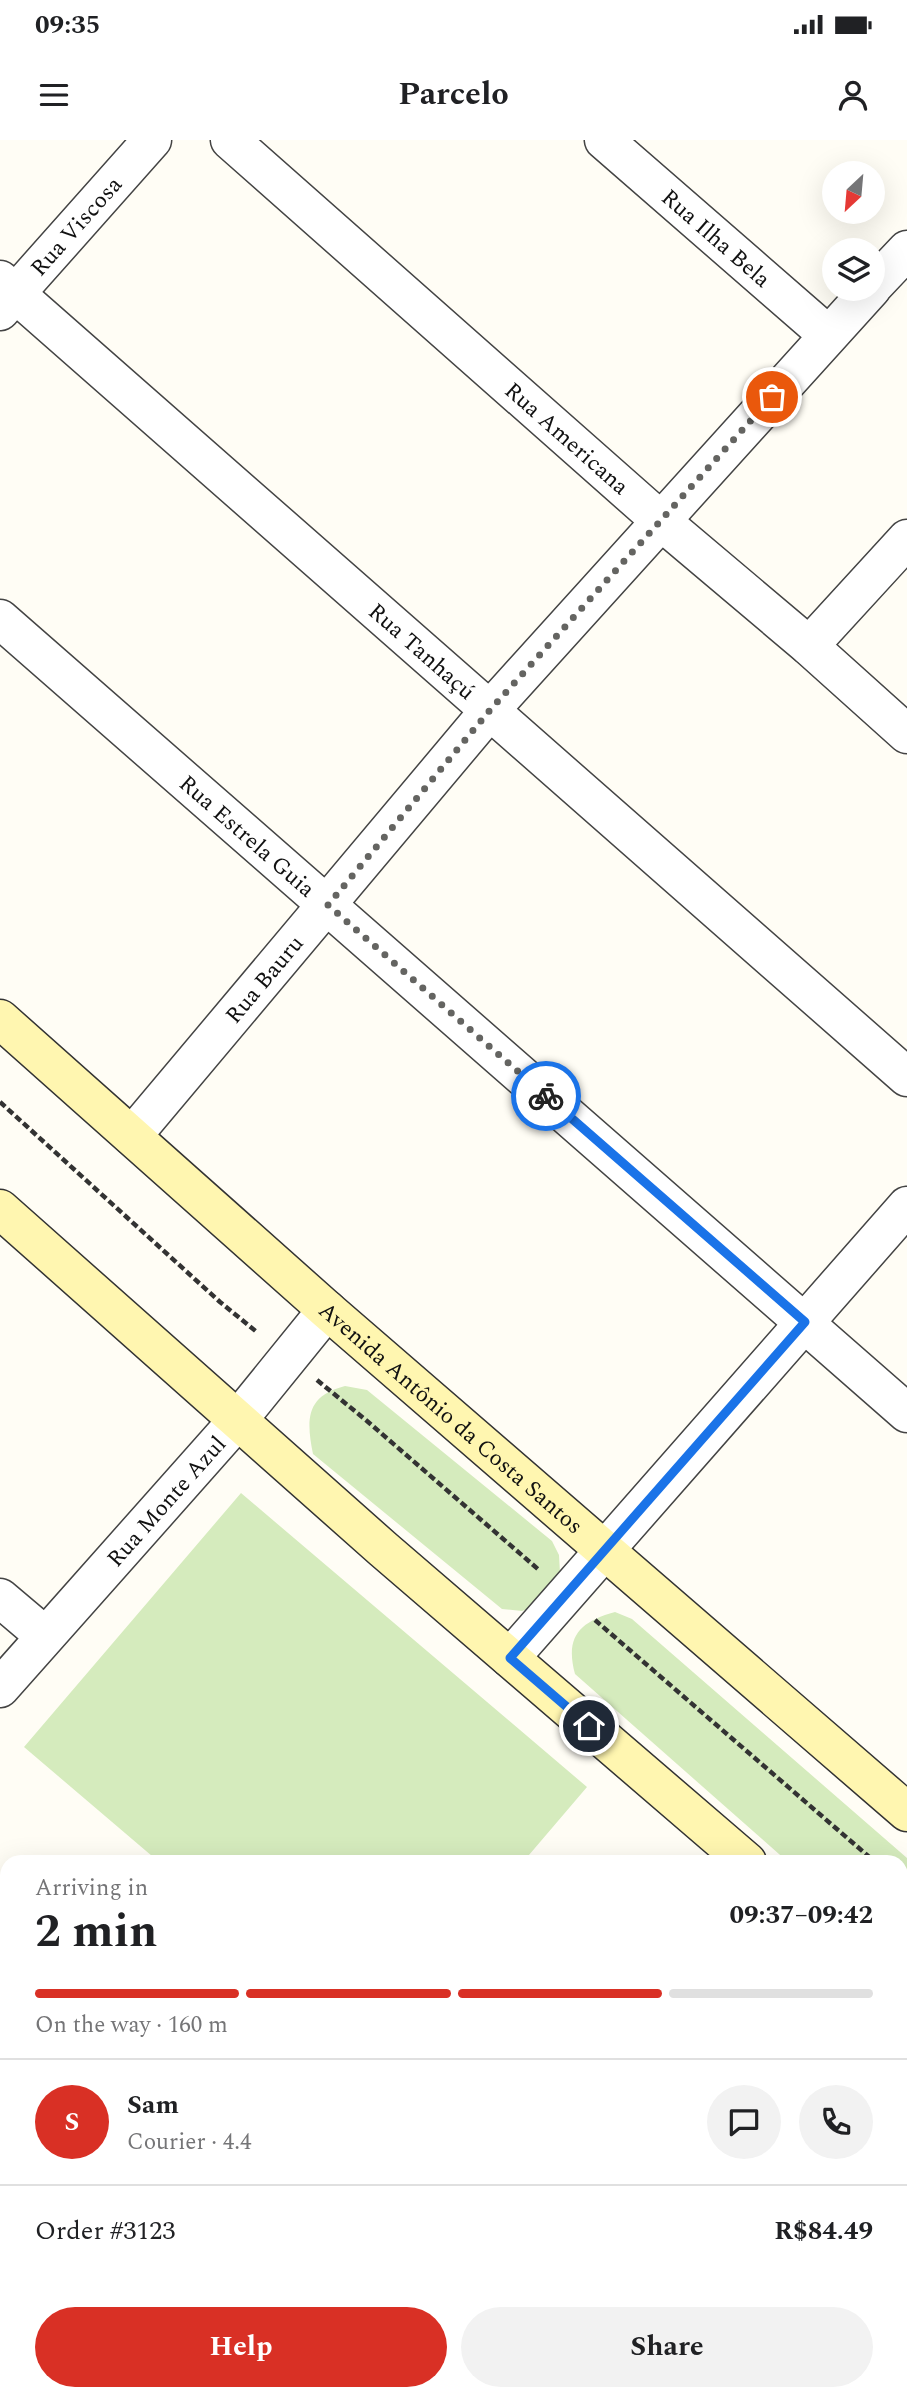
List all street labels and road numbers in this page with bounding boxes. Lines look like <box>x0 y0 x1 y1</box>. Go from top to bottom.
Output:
street label: Rua Viscosa <box>23 169 131 285</box>
street label: Rua Ilha Bela <box>653 181 778 297</box>
street label: Rua Americana <box>496 374 636 504</box>
street label: Rua Tanhaçú <box>360 595 483 709</box>
street label: Rua Estrela Guia <box>171 767 323 906</box>
street label: Rua Bauru <box>217 928 313 1032</box>
street label: Avenida Antônio da Costa Santos <box>310 1294 590 1543</box>
street label: Rua Monte Azul <box>99 1428 235 1576</box>

